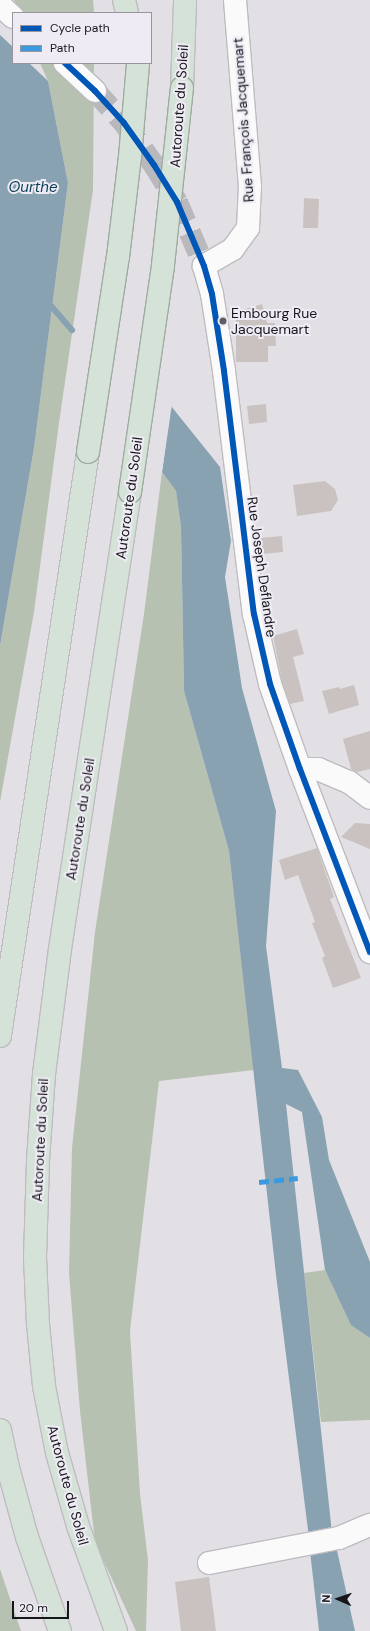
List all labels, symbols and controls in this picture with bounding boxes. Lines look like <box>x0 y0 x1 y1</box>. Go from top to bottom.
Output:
legend <box>12 12 152 64</box>
text: Cycle path <box>50 20 110 36</box>
street label: Rue François Jacquemart <box>229 37 257 203</box>
text: Path <box>50 40 75 56</box>
street label: Autoroute du Soleil <box>166 44 192 168</box>
water label: Ourthe <box>9 179 57 197</box>
place label: Embourg Rue Jacquemart <box>231 305 317 338</box>
marker: Embourg Rue Jacquemart <box>218 316 228 326</box>
street label: Autoroute du Soleil <box>112 436 146 560</box>
street label: Rue Joseph Deflandre <box>244 496 280 638</box>
street label: Autoroute du Soleil <box>62 757 98 881</box>
street label: Autoroute du Soleil <box>28 1078 52 1202</box>
street label: Autoroute du Soleil <box>44 1423 92 1547</box>
north arrow <box>318 1579 358 1619</box>
scale bar <box>14 1593 71 1619</box>
text: N <box>319 1594 333 1603</box>
text: 20 m <box>19 1600 48 1616</box>

